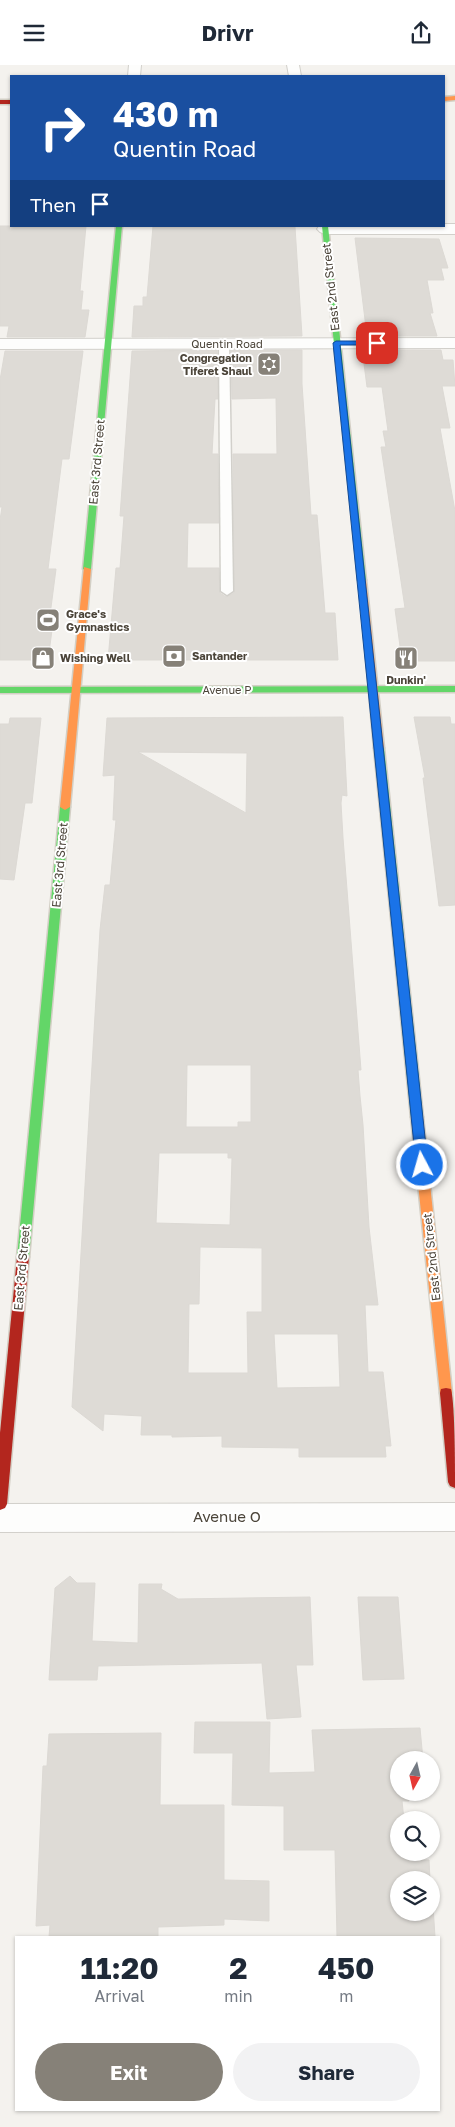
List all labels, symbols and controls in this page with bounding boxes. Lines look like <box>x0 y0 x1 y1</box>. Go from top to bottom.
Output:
icon: menu <box>20 19 48 47</box>
text: Drivr <box>201 19 254 46</box>
icon: share <box>407 19 435 47</box>
text: 430 m <box>113 93 218 135</box>
icon: right <box>30 95 95 160</box>
text: Quentin Road <box>113 135 256 162</box>
icon: arrive <box>86 190 114 218</box>
text: Then <box>30 193 76 216</box>
street label: East 2nd Street <box>318 242 343 332</box>
pin <box>356 322 398 364</box>
icon: arrive <box>363 329 391 357</box>
street label: Quentin Road <box>191 337 263 350</box>
place label: Congregation Tiferet Shaul <box>180 351 252 377</box>
synagogue icon: Congregation Tiferet Shaul <box>256 351 282 377</box>
street label: East 3rd Street <box>85 418 108 505</box>
sports icon: Grace's Gymnastics <box>35 607 61 633</box>
place label: Grace's Gymnastics <box>66 607 129 633</box>
bank icon: Santander <box>161 643 187 669</box>
shop icon: Wishing Well <box>30 645 56 671</box>
restaurant icon: Dunkin' <box>393 645 419 671</box>
place label: Santander <box>192 649 248 662</box>
place label: Wishing Well <box>60 651 131 664</box>
place label: Dunkin' <box>386 673 426 686</box>
street label: Avenue P <box>203 683 251 696</box>
street label: East 3rd Street <box>48 821 71 908</box>
position arrow <box>395 1138 447 1190</box>
street label: East 2nd Street <box>419 1212 444 1302</box>
street label: East 3rd Street <box>10 1224 33 1311</box>
street label: Avenue O <box>193 1507 261 1525</box>
north arrow <box>390 1751 440 1801</box>
map controls <box>390 1751 440 1921</box>
button: search <box>390 1811 440 1861</box>
button: layers <box>390 1871 440 1921</box>
text: 11:20 <box>80 1950 159 1986</box>
text: 2 <box>229 1950 248 1986</box>
text: 450 <box>318 1950 375 1986</box>
text: Arrival <box>95 1986 145 2006</box>
text: min <box>224 1986 253 2006</box>
text: m <box>339 1986 353 2006</box>
button: Exit <box>35 2043 223 2101</box>
button: Share <box>233 2043 420 2101</box>

